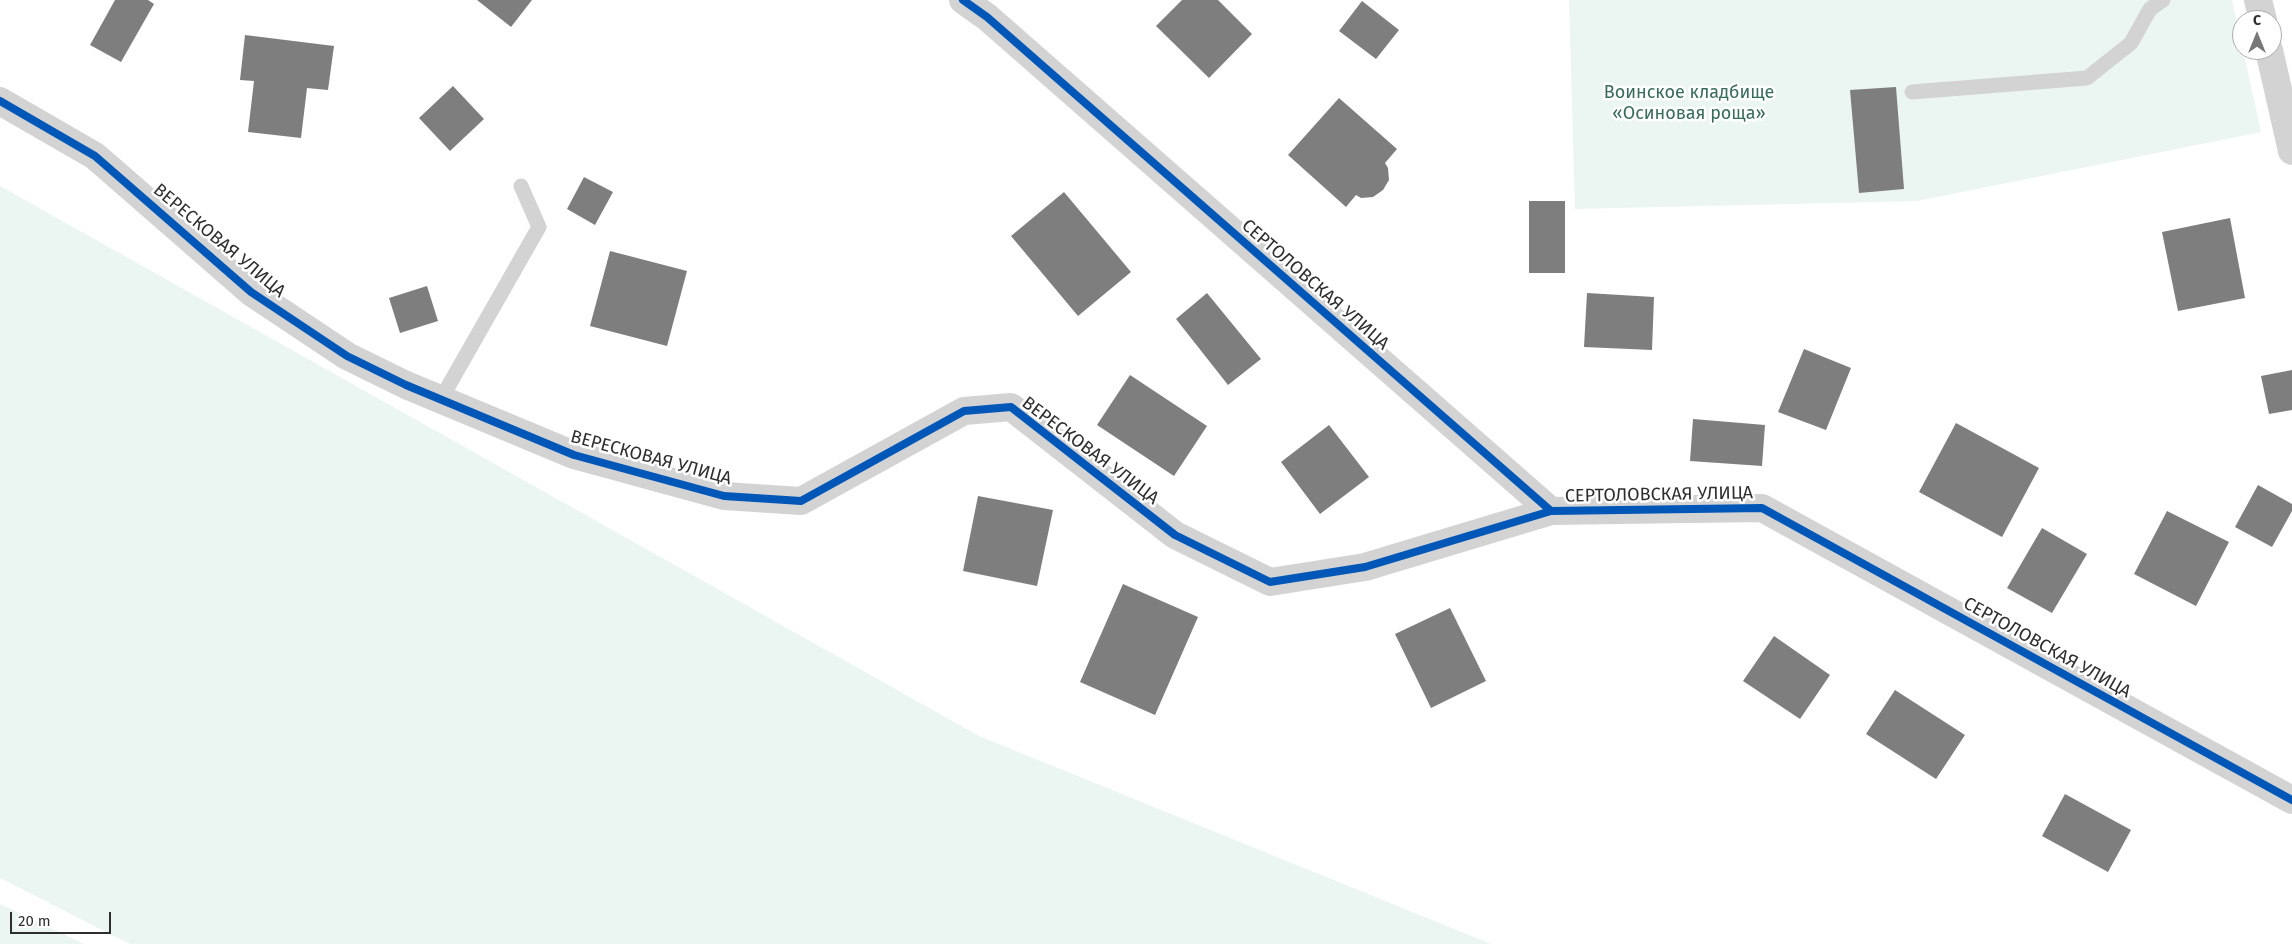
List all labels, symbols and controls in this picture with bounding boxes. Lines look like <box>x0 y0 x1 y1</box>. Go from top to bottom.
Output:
north arrow <box>2232 10 2282 60</box>
text: С <box>2253 12 2261 29</box>
park label: Воинское кладбище «Осиновая роща» <box>1604 82 1774 125</box>
street label: ВЕРЕСКОВАЯ УЛИЦА <box>149 179 289 303</box>
street label: СЕРТОЛОВСКАЯ УЛИЦА <box>1237 215 1393 355</box>
street label: ВЕРЕСКОВАЯ УЛИЦА <box>1017 392 1163 510</box>
street label: ВЕРЕСКОВАЯ УЛИЦА <box>568 426 734 490</box>
street label: СЕРТОЛОВСКАЯ УЛИЦА <box>1565 483 1753 507</box>
street label: СЕРТОЛОВСКАЯ УЛИЦА <box>1959 593 2135 703</box>
scale bar <box>12 902 114 934</box>
text: 20 m <box>18 912 51 930</box>

